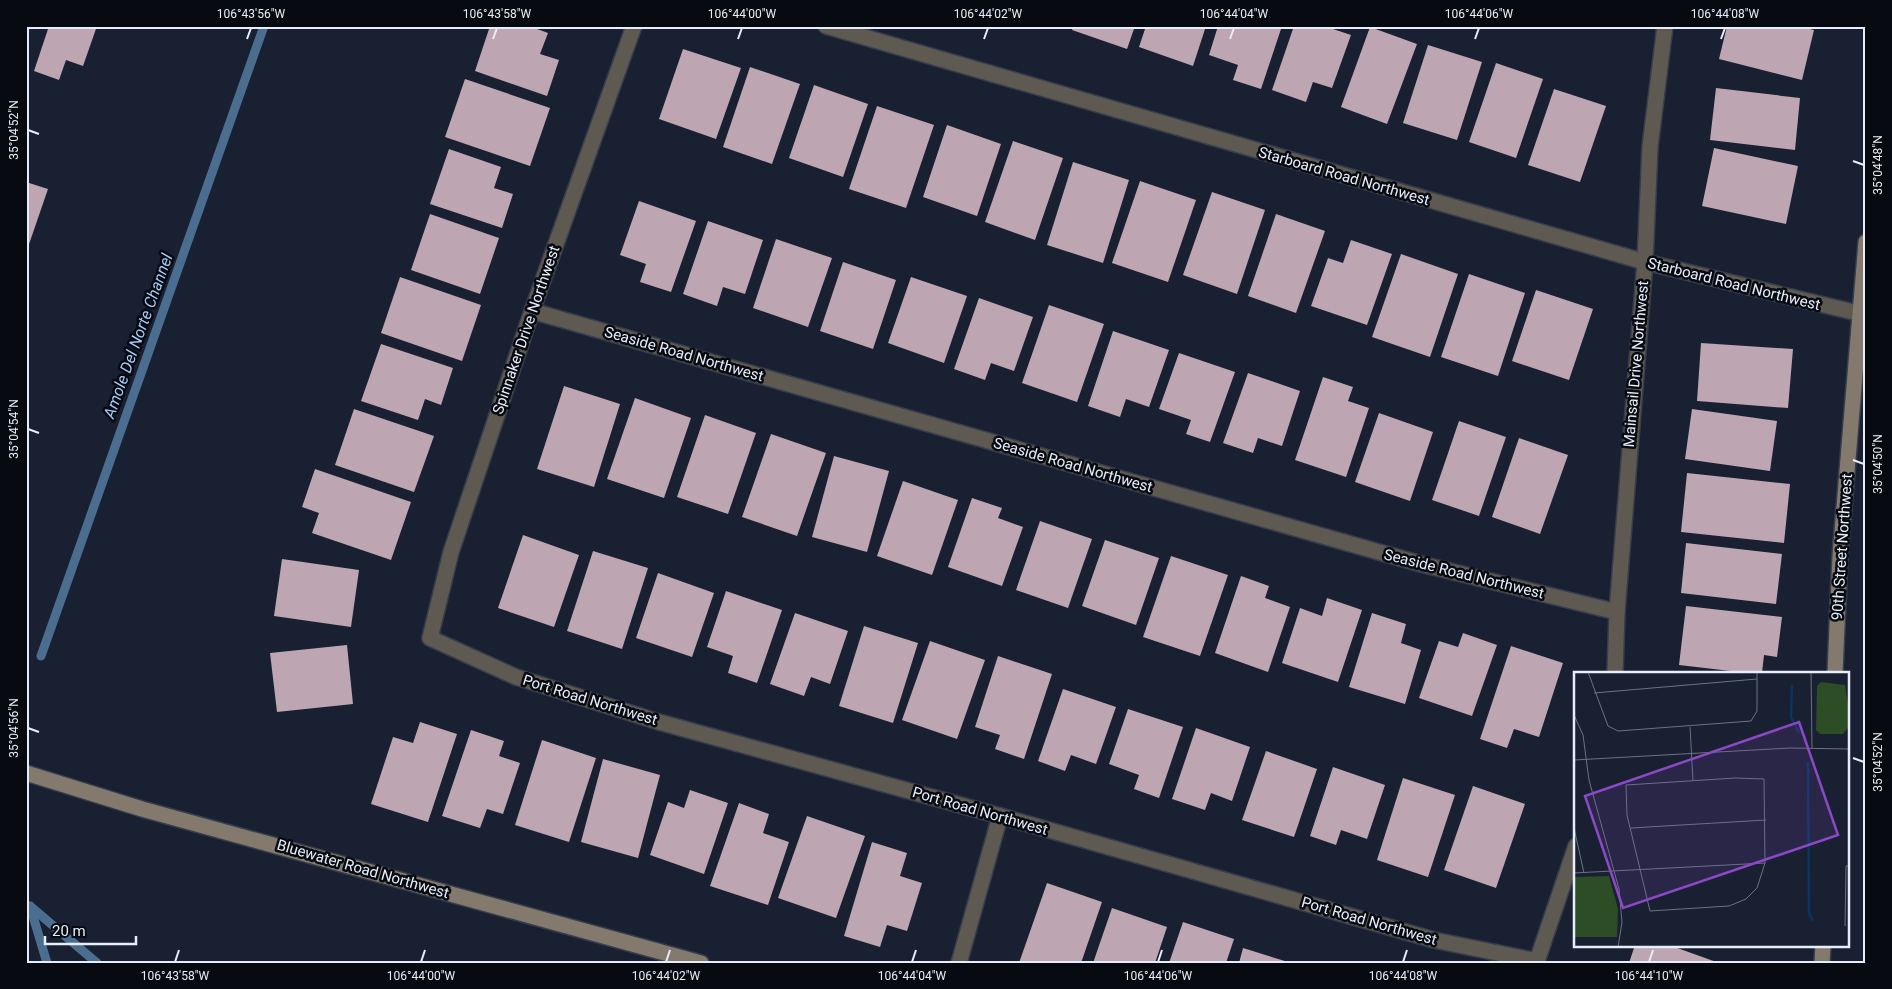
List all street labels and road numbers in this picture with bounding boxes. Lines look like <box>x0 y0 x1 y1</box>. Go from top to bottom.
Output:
street label: Starboard Road Northwest <box>1256 143 1432 209</box>
street label: Spinnaker Drive Northwest <box>489 243 563 417</box>
street label: Starboard Road Northwest <box>1646 254 1822 314</box>
street label: Mainsail Drive Northwest <box>1620 280 1652 448</box>
street label: Seaside Road Northwest <box>602 323 766 385</box>
street label: Seaside Road Northwest <box>991 434 1155 496</box>
street label: 90th Street Northwest <box>1828 473 1856 621</box>
street label: Seaside Road Northwest <box>1382 545 1546 603</box>
street label: Port Road Northwest <box>520 671 660 729</box>
street label: Port Road Northwest <box>910 783 1050 839</box>
street label: Bluewater Road Northwest <box>275 836 451 902</box>
street label: Port Road Northwest <box>1299 893 1439 949</box>

